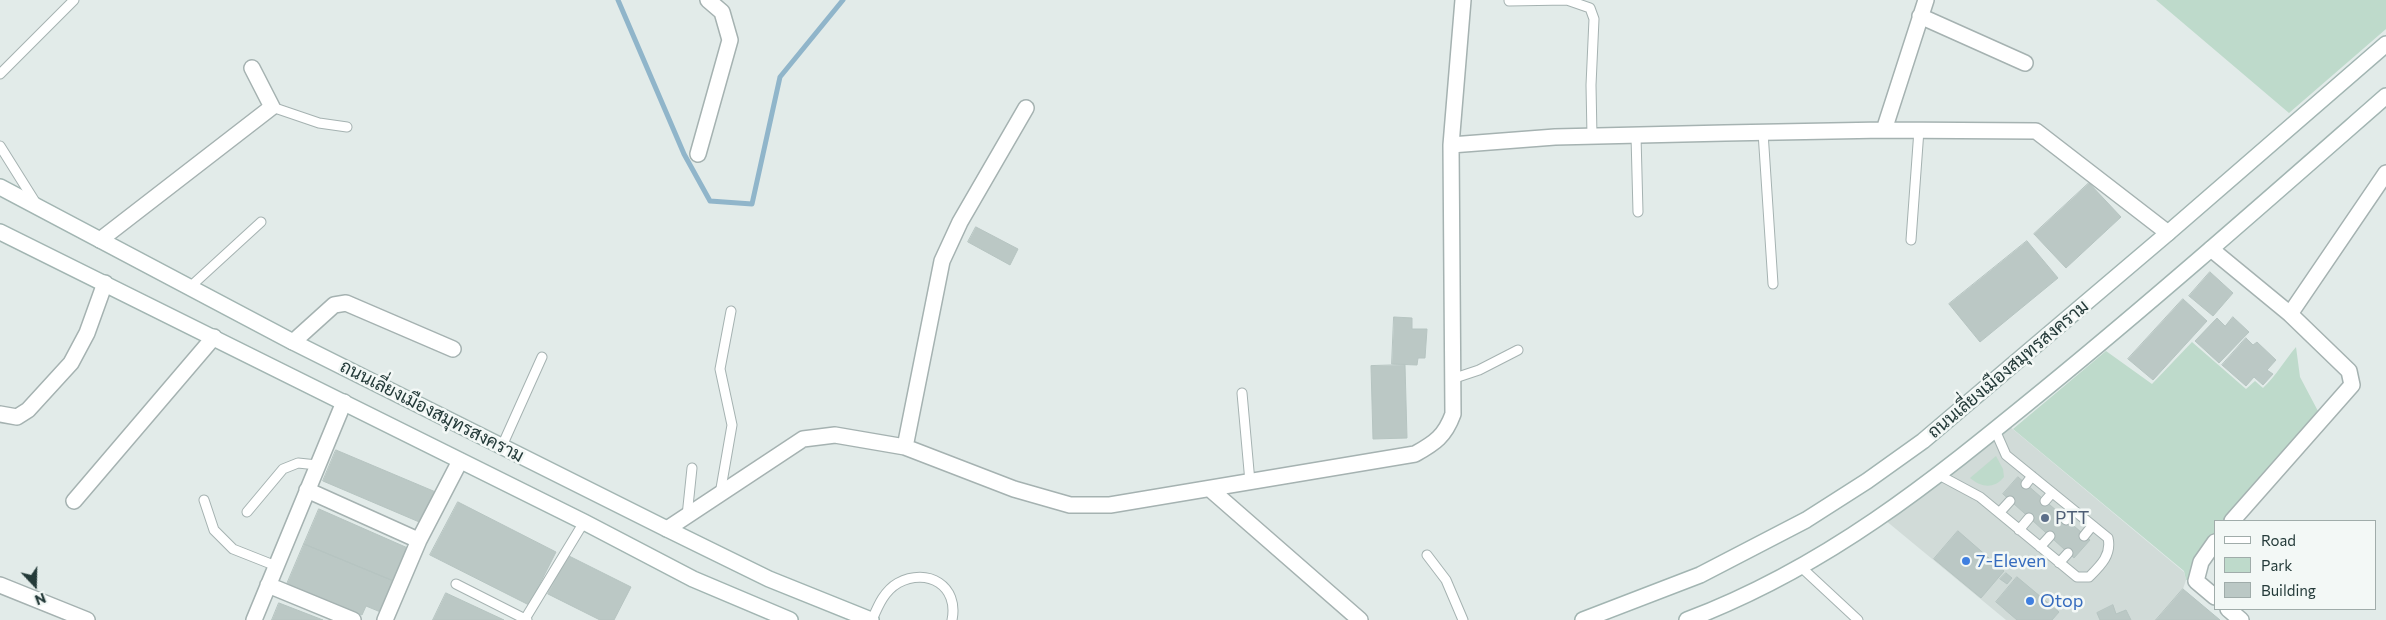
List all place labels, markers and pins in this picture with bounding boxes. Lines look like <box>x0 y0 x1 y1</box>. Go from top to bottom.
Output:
place label: PTT <box>2055 507 2089 529</box>
marker: PTT <box>2039 512 2051 524</box>
place label: 7-Eleven <box>1976 550 2046 572</box>
marker: 7-Eleven <box>1960 555 1972 567</box>
place label: Otop <box>2040 590 2083 612</box>
marker: Otop <box>2024 595 2036 607</box>

